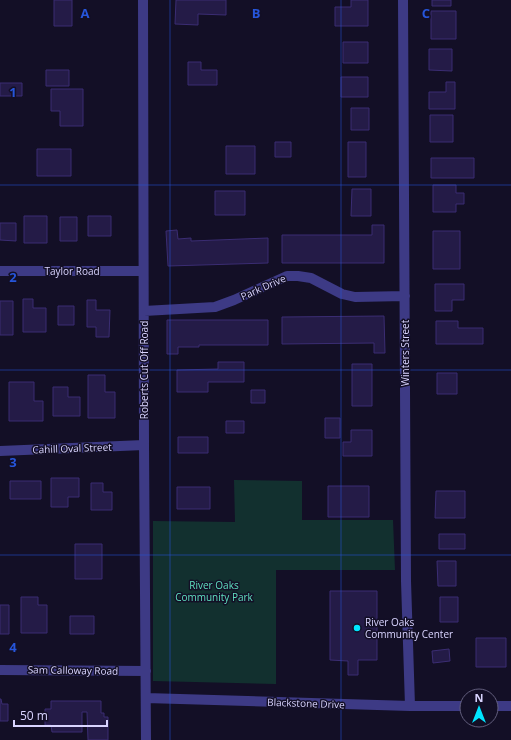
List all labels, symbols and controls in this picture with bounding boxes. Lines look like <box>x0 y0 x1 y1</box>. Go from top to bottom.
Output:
text: A <box>81 4 90 22</box>
text: B <box>252 4 261 22</box>
text: C <box>422 4 430 22</box>
text: 1 <box>9 83 17 101</box>
street label: Taylor Road <box>44 264 100 278</box>
text: 2 <box>9 268 17 286</box>
street label: Park Drive <box>238 271 288 303</box>
street label: Winters Street <box>398 319 412 386</box>
street label: Roberts Cut Off Road <box>137 321 151 419</box>
street label: Cahill Oval Street <box>32 440 112 456</box>
text: 3 <box>9 453 17 471</box>
park label: River Oaks Community Park <box>175 578 254 604</box>
place label: River Oaks Community Center <box>365 615 453 641</box>
marker: River Oaks Community Center <box>352 623 362 633</box>
text: 4 <box>9 638 17 656</box>
street label: Sam Calloway Road <box>28 662 118 678</box>
north arrow <box>459 688 499 728</box>
text: N <box>475 690 483 705</box>
street label: Blackstone Drive <box>267 695 345 711</box>
scale bar <box>14 702 107 728</box>
text: 50 m <box>20 707 48 724</box>

